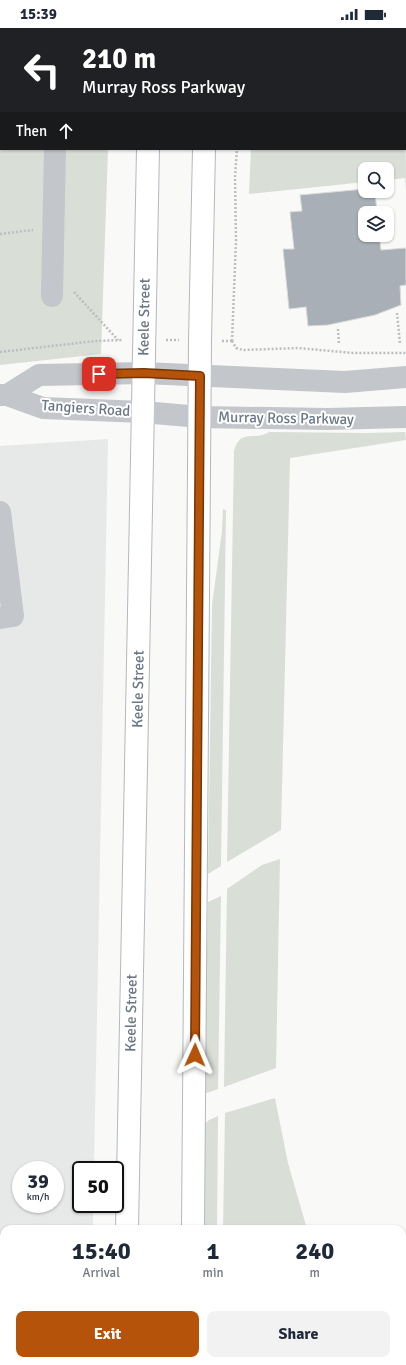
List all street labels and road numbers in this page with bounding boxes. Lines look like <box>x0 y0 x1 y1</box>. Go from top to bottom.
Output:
street label: Keele Street <box>134 278 154 356</box>
street label: Tangiers Road <box>41 396 131 420</box>
street label: Murray Ross Parkway <box>218 408 354 428</box>
street label: Keele Street <box>128 650 148 728</box>
street label: Keele Street <box>121 974 141 1052</box>

